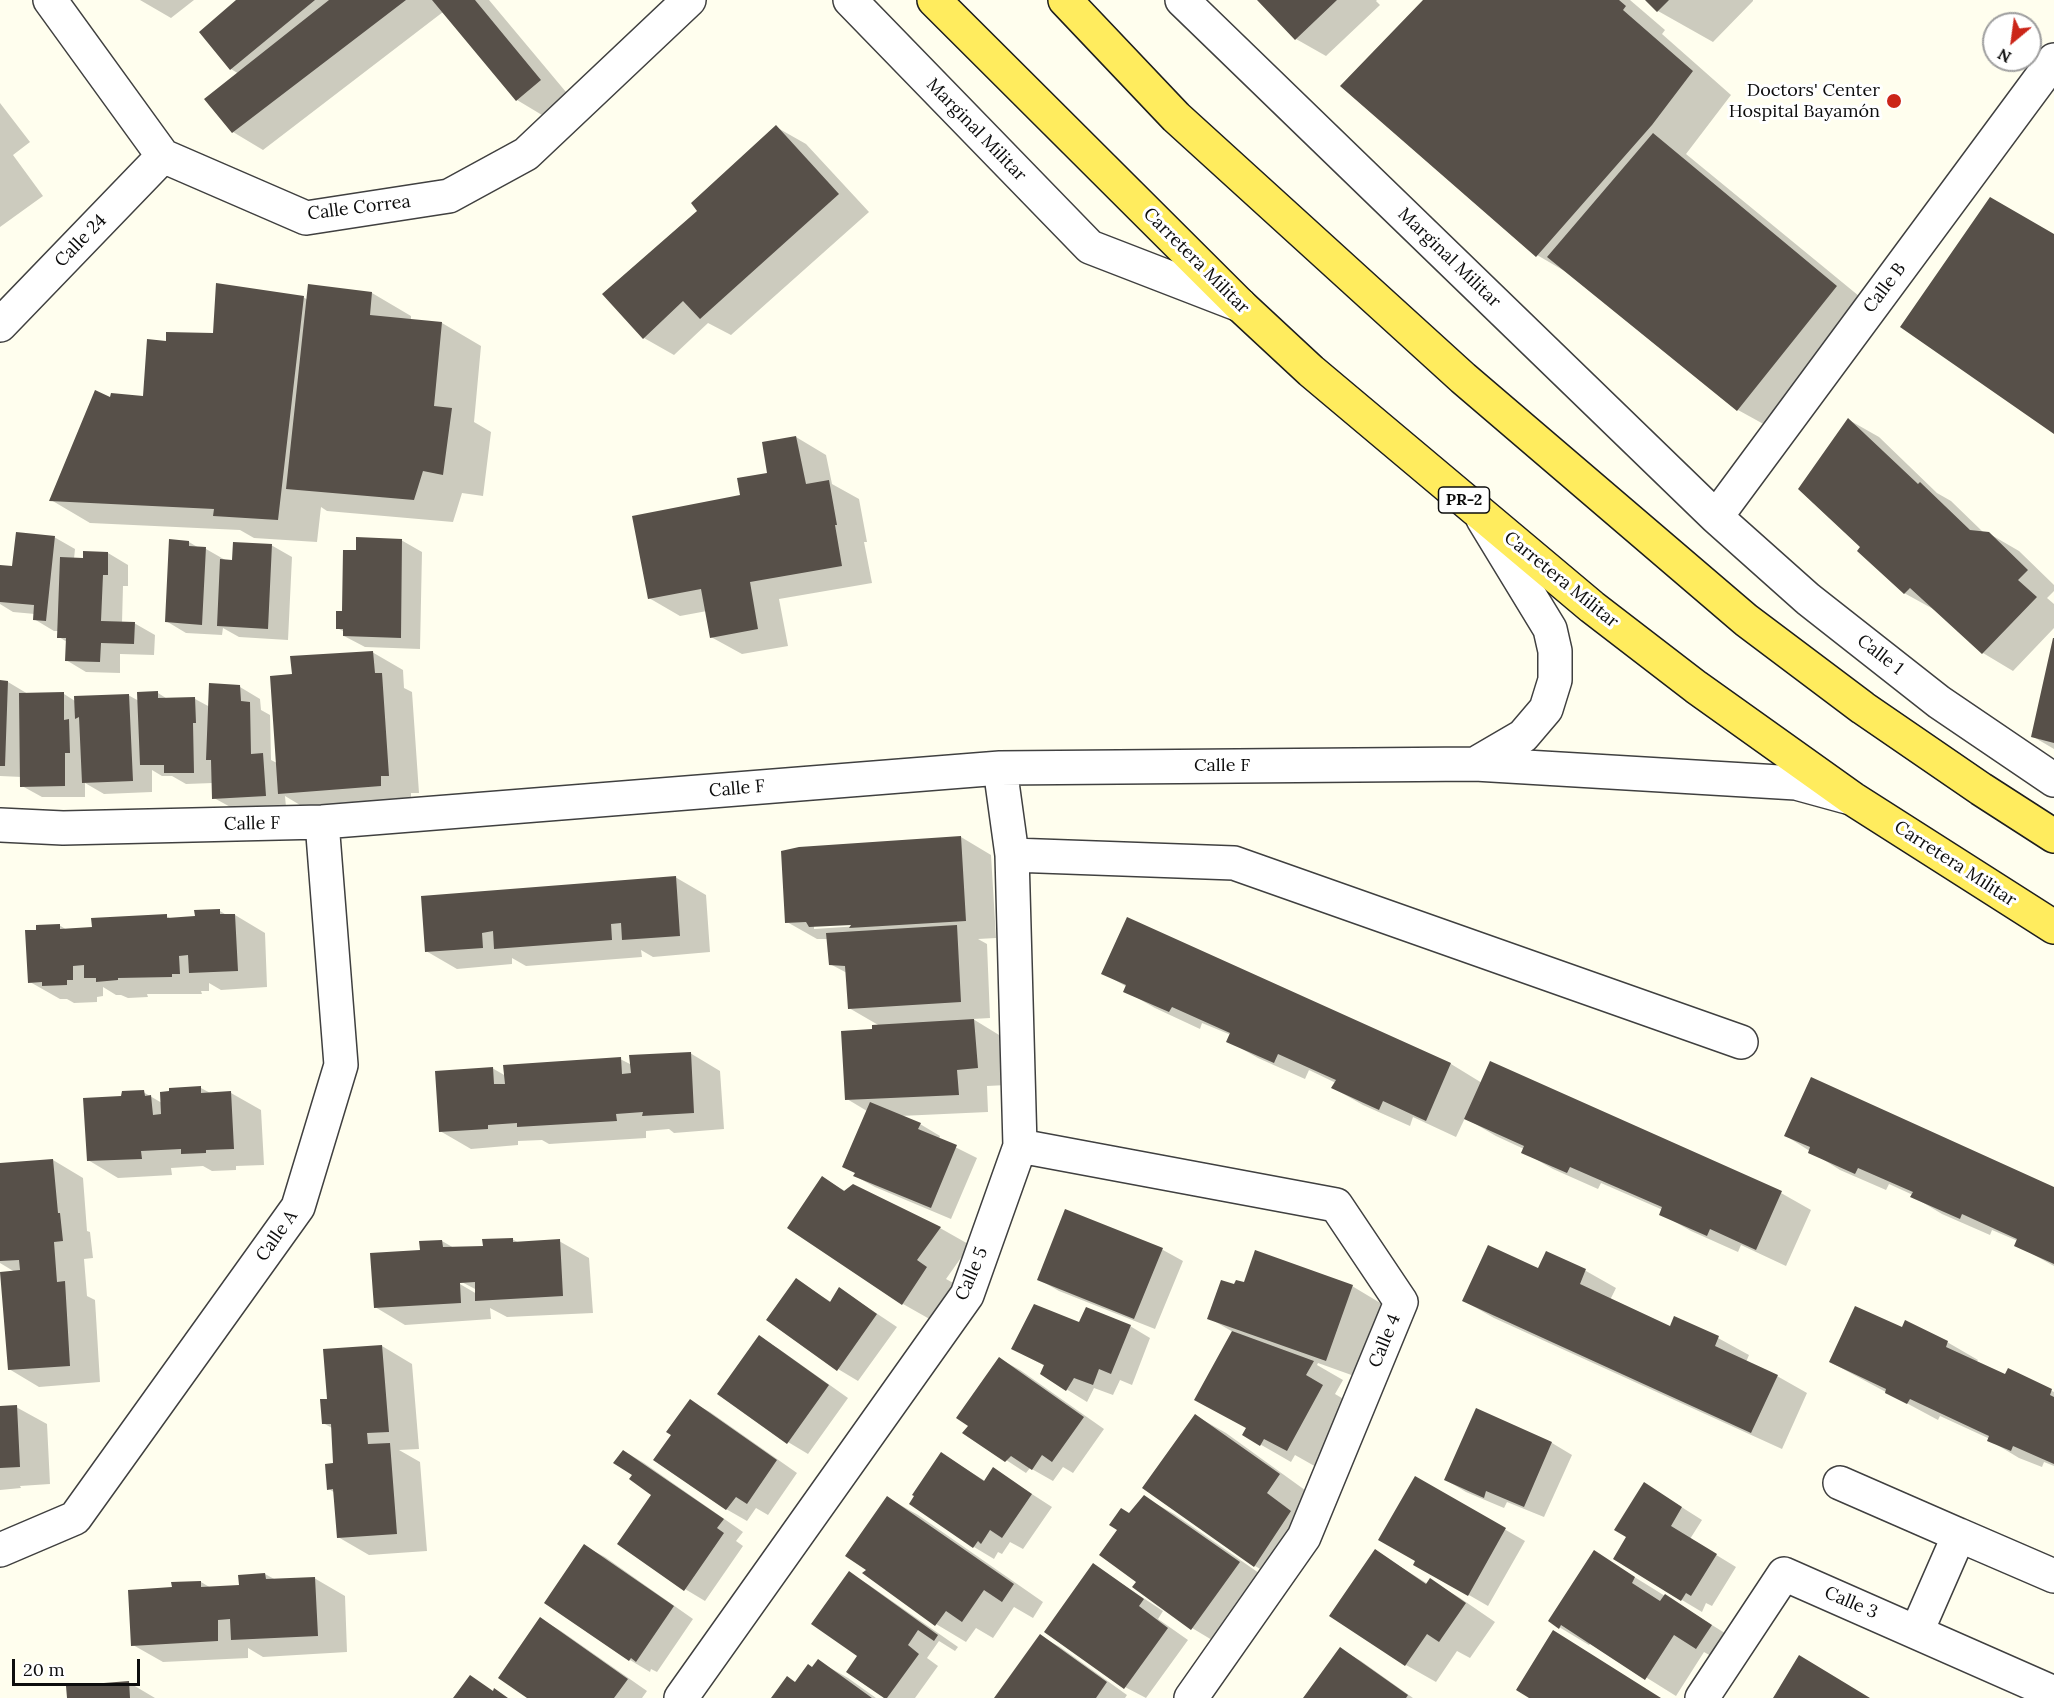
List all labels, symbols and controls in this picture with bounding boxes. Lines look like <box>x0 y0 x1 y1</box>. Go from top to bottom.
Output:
north arrow <box>1982 12 2042 72</box>
text: N <box>1994 44 2015 68</box>
street label: Marginal Militar <box>921 74 1031 186</box>
place label: Doctors' Center Hospital Bayamón <box>1729 80 1880 122</box>
marker: Doctors' Center Hospital Bayamón <box>1885 92 1903 110</box>
street label: Calle Correa <box>306 191 412 225</box>
street label: Carretera Militar <box>1138 203 1254 319</box>
street label: Marginal Militar <box>1393 203 1505 313</box>
street label: Calle 24 <box>51 210 111 272</box>
street label: Calle B <box>1859 259 1911 317</box>
road number: PR-2 <box>1438 487 1490 513</box>
street label: Carretera Militar <box>1499 527 1623 633</box>
street label: Calle 1 <box>1853 630 1907 680</box>
street label: Calle F <box>1194 755 1250 777</box>
street label: Calle F <box>708 776 766 802</box>
street label: Calle F <box>224 813 280 835</box>
street label: Carretera Militar <box>1890 816 2020 912</box>
street label: Calle A <box>252 1206 302 1266</box>
street label: Calle 5 <box>951 1244 993 1304</box>
street label: Calle 4 <box>1365 1311 1405 1371</box>
street label: Calle 3 <box>1821 1582 1881 1624</box>
scale bar <box>15 1647 142 1685</box>
text: 20 m <box>23 1658 65 1681</box>

